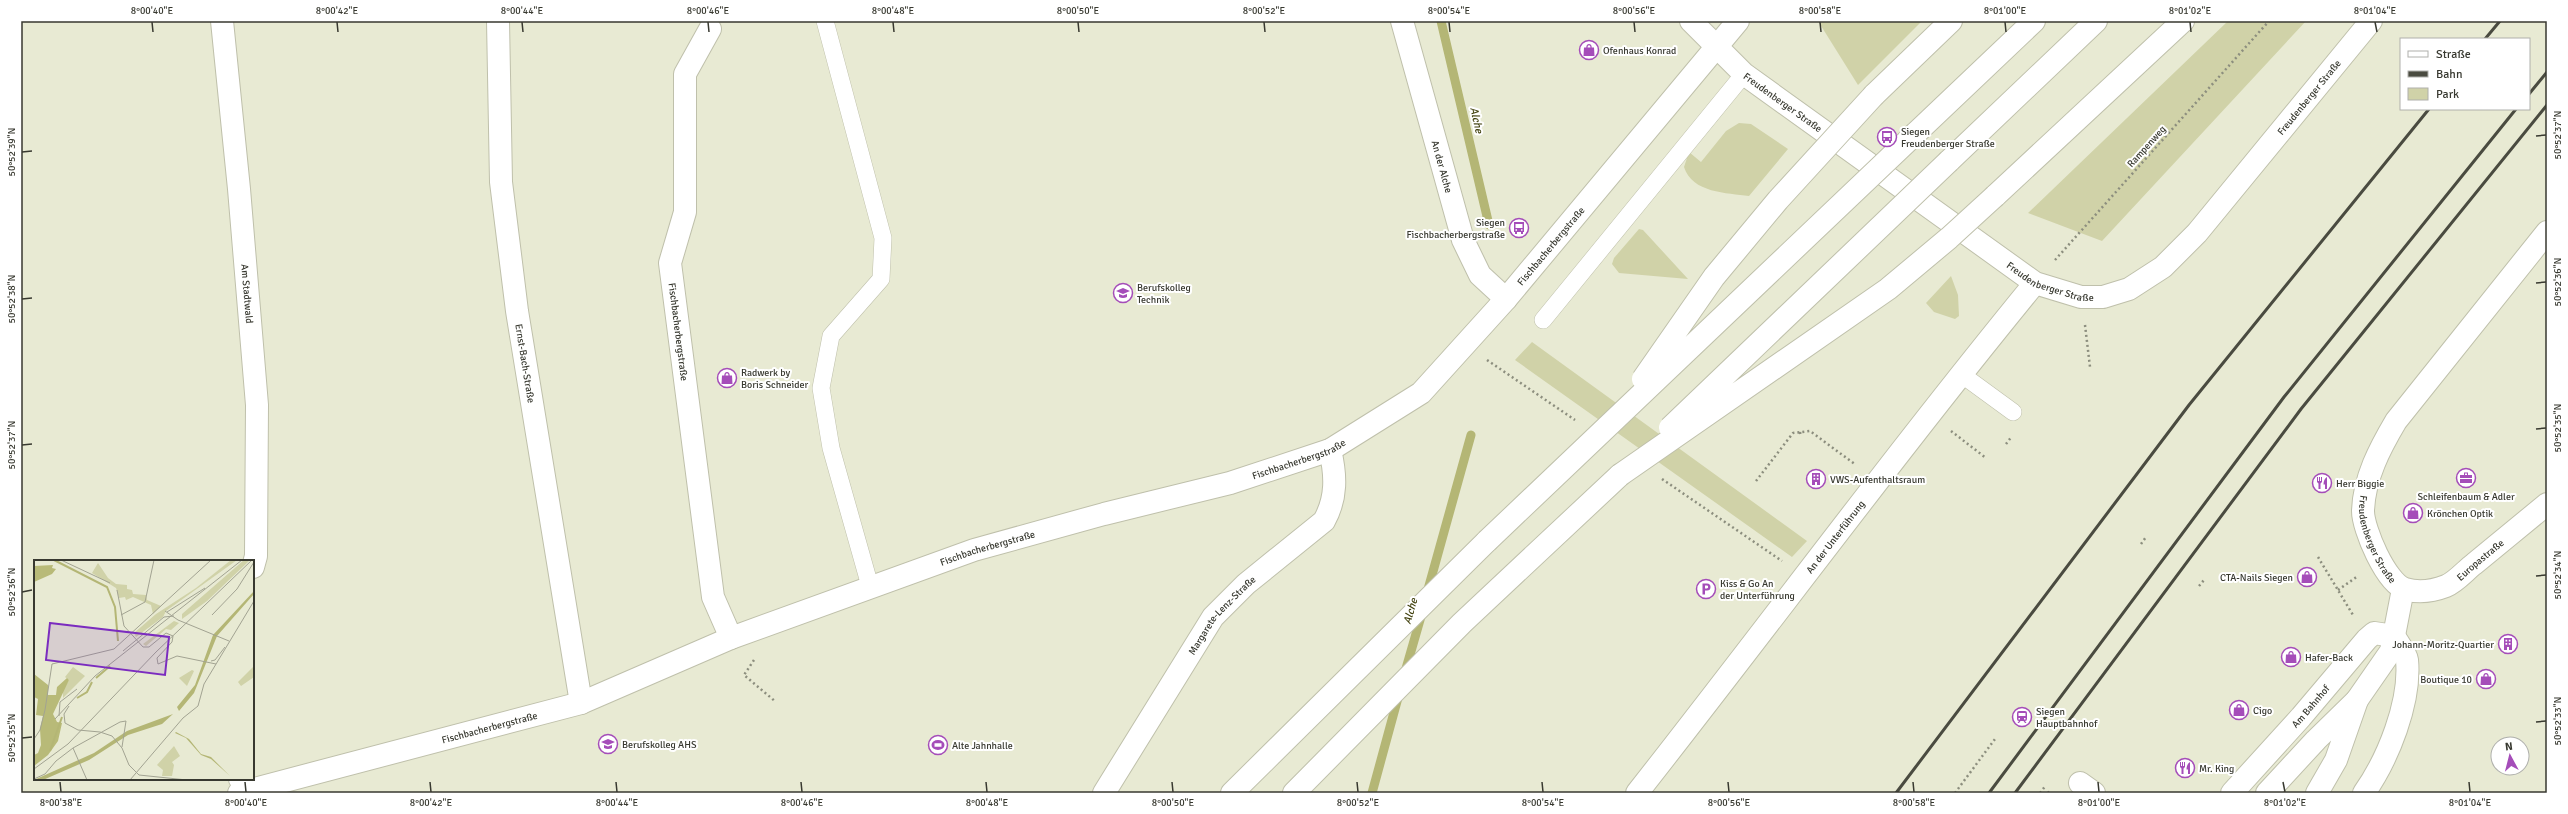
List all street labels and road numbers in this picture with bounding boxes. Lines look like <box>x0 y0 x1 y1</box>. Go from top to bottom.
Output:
street label: Freudenberger Straße <box>2275 58 2344 138</box>
street label: Freudenberger Straße <box>1741 71 1824 135</box>
street label: Rampenweg <box>2125 123 2169 170</box>
street label: An der Alche <box>1429 139 1455 194</box>
street label: Fischbacherbergstraße <box>1515 205 1587 288</box>
street label: Freudenberger Straße <box>2004 260 2094 304</box>
street label: Am Stadtwald <box>238 264 255 324</box>
street label: Fischbacherbergstraße <box>666 282 690 382</box>
street label: Ernst-Bach-Straße <box>512 323 537 404</box>
street label: Fischbacherbergstraße <box>1251 437 1348 482</box>
street label: Freudenberger Straße <box>2356 494 2398 586</box>
street label: An der Unterführung <box>1804 498 1868 576</box>
street label: Fischbacherbergstraße <box>939 528 1036 569</box>
street label: Europastraße <box>2454 537 2506 584</box>
street label: Margarete-Lenz-Straße <box>1186 574 1258 657</box>
street label: Am Bahnhof <box>2289 682 2333 730</box>
street label: Fischbacherbergstraße <box>440 710 539 746</box>

